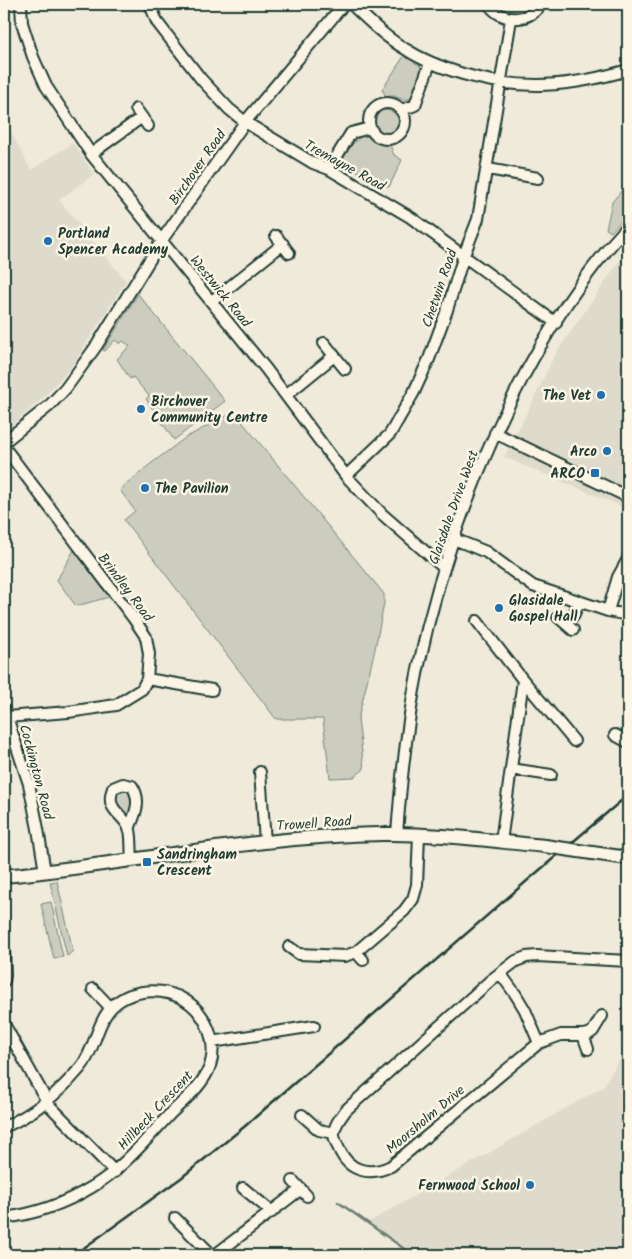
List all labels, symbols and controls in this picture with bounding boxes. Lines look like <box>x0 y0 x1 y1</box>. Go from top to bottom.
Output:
street label: Birchover Road <box>164 125 232 210</box>
street label: Tremayne Road <box>300 134 390 198</box>
place label: Portland Spencer Academy <box>58 223 169 261</box>
marker: Portland Spencer Academy <box>42 235 54 247</box>
street label: Chetwin Road <box>416 245 464 330</box>
street label: Westwick Road <box>184 251 257 333</box>
place label: The Vet <box>543 385 592 407</box>
marker: The Vet <box>595 389 607 401</box>
place label: Birchover Community Centre <box>151 391 268 429</box>
marker: Birchover Community Centre <box>135 403 147 415</box>
place label: Arco <box>570 441 598 463</box>
marker: Arco <box>601 445 613 457</box>
street label: Glaisdale Drive West <box>423 447 485 568</box>
place label: ARCO <box>550 463 585 485</box>
marker: ARCO <box>589 467 601 479</box>
place label: The Pavilion <box>155 478 229 500</box>
marker: The Pavilion <box>139 482 151 494</box>
street label: Brindley Road <box>92 549 159 628</box>
place label: Glasidale Gospel Hall <box>509 590 578 628</box>
marker: Glasidale Gospel Hall <box>493 602 505 614</box>
street label: Cockington Road <box>13 722 60 823</box>
street label: Trowell Road <box>276 810 353 838</box>
place label: Sandringham Crescent <box>157 844 237 882</box>
marker: Sandringham Crescent <box>141 856 153 868</box>
street label: Hillbeck Crescent <box>113 1065 199 1156</box>
street label: Moorsholm Drive <box>381 1080 471 1160</box>
place label: Fernwood School <box>418 1175 520 1197</box>
marker: Fernwood School <box>524 1179 536 1191</box>

